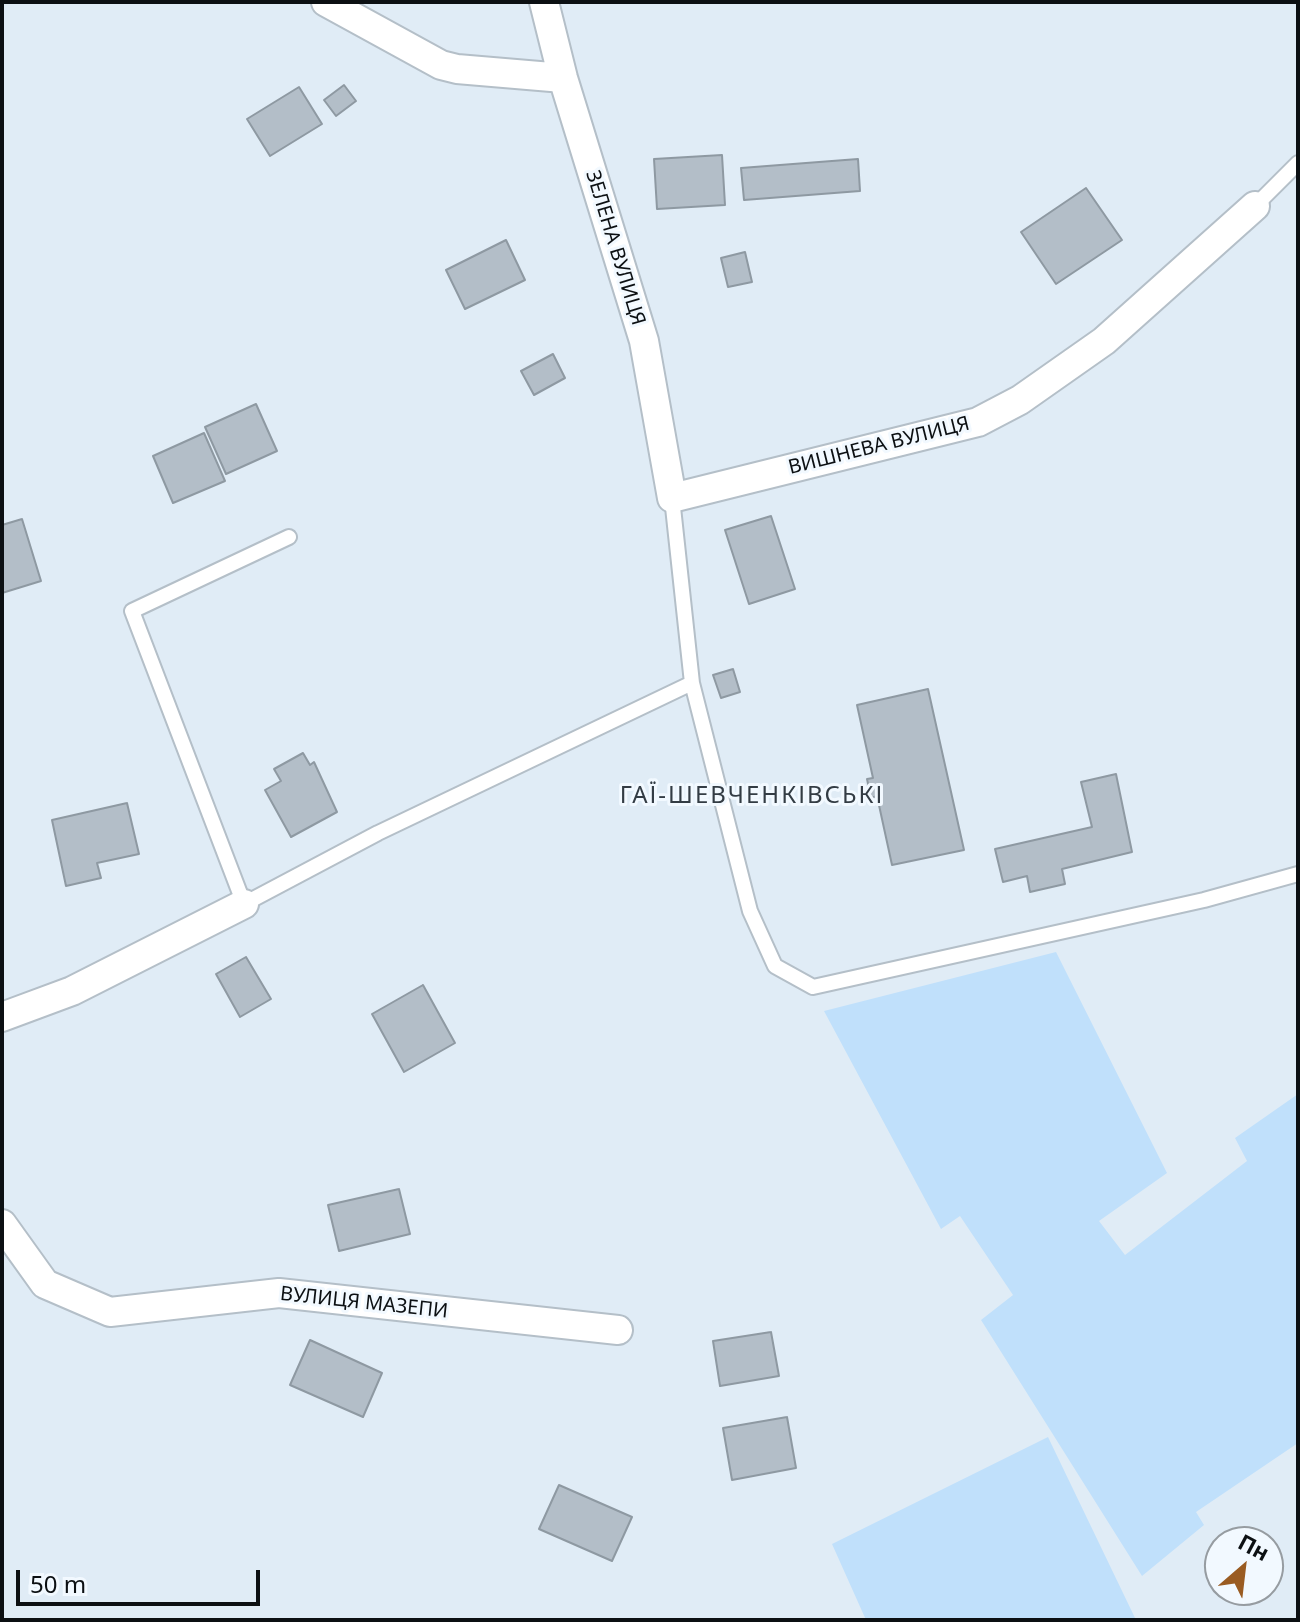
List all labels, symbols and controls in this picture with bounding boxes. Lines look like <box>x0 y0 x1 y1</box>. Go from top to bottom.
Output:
street label: ЗЕЛЕНА ВУЛИЦЯ <box>580 168 650 328</box>
street label: ВИШНЕВА ВУЛИЦЯ <box>786 412 972 480</box>
district label: ГАЇ-ШЕВЧЕНКІВСЬКІ <box>620 782 884 810</box>
street label: ВУЛИЦЯ МАЗЕПИ <box>279 1282 449 1324</box>
north arrow <box>1204 1526 1284 1606</box>
text: Пн <box>1234 1526 1275 1567</box>
scale bar <box>20 1554 264 1604</box>
text: 50 m <box>30 1567 86 1600</box>

